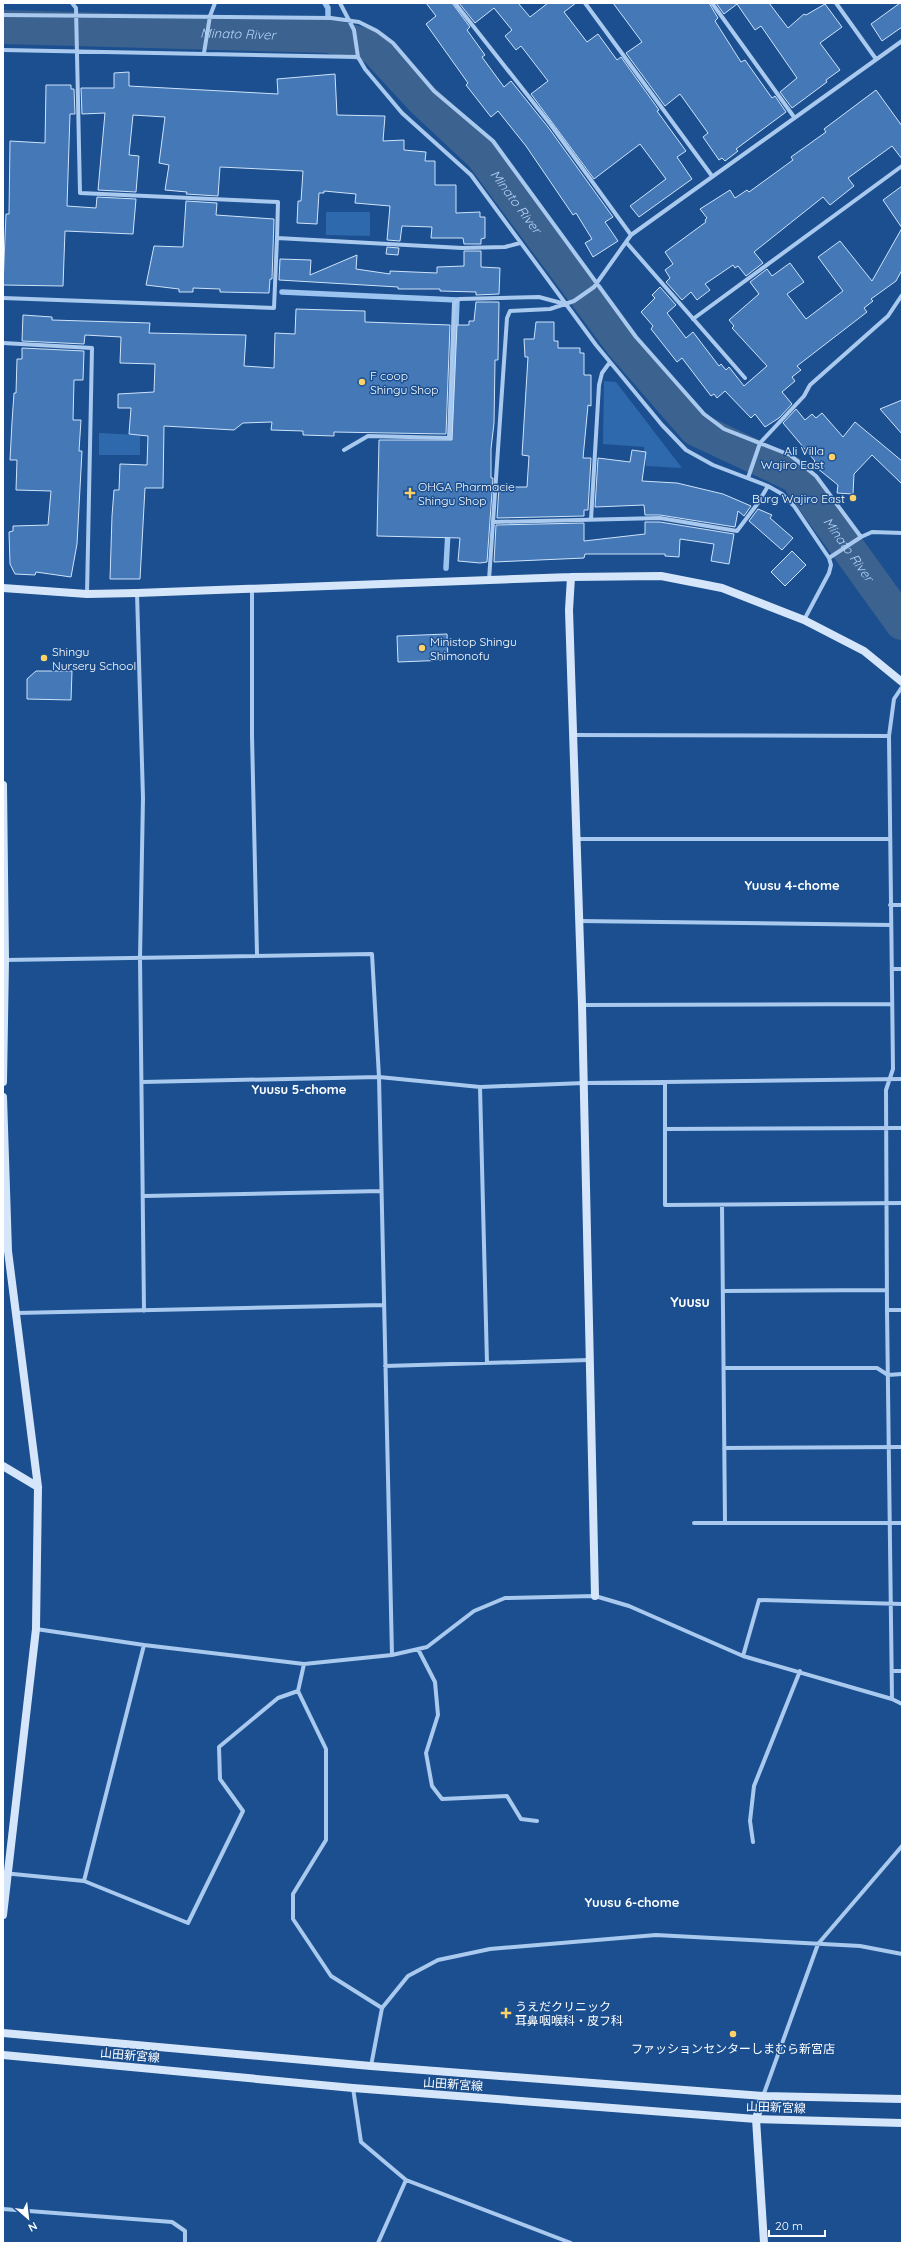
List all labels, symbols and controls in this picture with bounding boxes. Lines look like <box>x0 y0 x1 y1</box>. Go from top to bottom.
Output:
water label: Minato River <box>200 24 278 43</box>
water label: Minato River <box>487 166 546 238</box>
place label: F coop Shingu Shop <box>370 368 439 397</box>
marker: F coop Shingu Shop <box>357 377 367 387</box>
place label: Ali Villa Wajiro East <box>761 443 824 472</box>
marker: Ali Villa Wajiro East <box>827 452 837 462</box>
place label: OHGA Pharmacie Shingu Shop <box>418 479 515 508</box>
marker: OHGA Pharmacie Shingu Shop <box>405 488 415 498</box>
place label: Burg Wajiro East <box>752 491 845 506</box>
marker: Burg Wajiro East <box>848 493 858 503</box>
water label: Minato River <box>820 514 879 586</box>
place label: Ministop Shingu Shimonofu <box>430 634 517 663</box>
marker: Ministop Shingu Shimonofu <box>417 643 427 653</box>
place label: Shingu Nursery School <box>52 644 136 673</box>
marker: Shingu Nursery School <box>39 653 49 663</box>
district label: Yuusu 4-chome <box>744 877 840 893</box>
district label: Yuusu 5-chome <box>251 1081 347 1097</box>
district label: Yuusu <box>670 1293 710 1311</box>
district label: Yuusu 6-chome <box>585 1894 680 1910</box>
place label: うえだクリニック 耳鼻咽喉科・皮フ科 <box>515 1999 623 2028</box>
marker: うえだクリニック 耳鼻咽喉科・皮フ科 <box>500 2007 512 2019</box>
marker: ファッションセンターしまむら新宮店 <box>728 2029 738 2039</box>
place label: ファッションセンターしまむら新宮店 <box>631 2041 835 2056</box>
street label: 山田新宮線 <box>99 2045 161 2065</box>
street label: 山田新宮線 <box>423 2074 483 2094</box>
street label: 山田新宮線 <box>746 2098 806 2116</box>
north arrow <box>8 2198 48 2238</box>
scale bar <box>769 2212 825 2238</box>
text: 20 m <box>775 2218 803 2233</box>
text: N <box>26 2219 40 2235</box>

